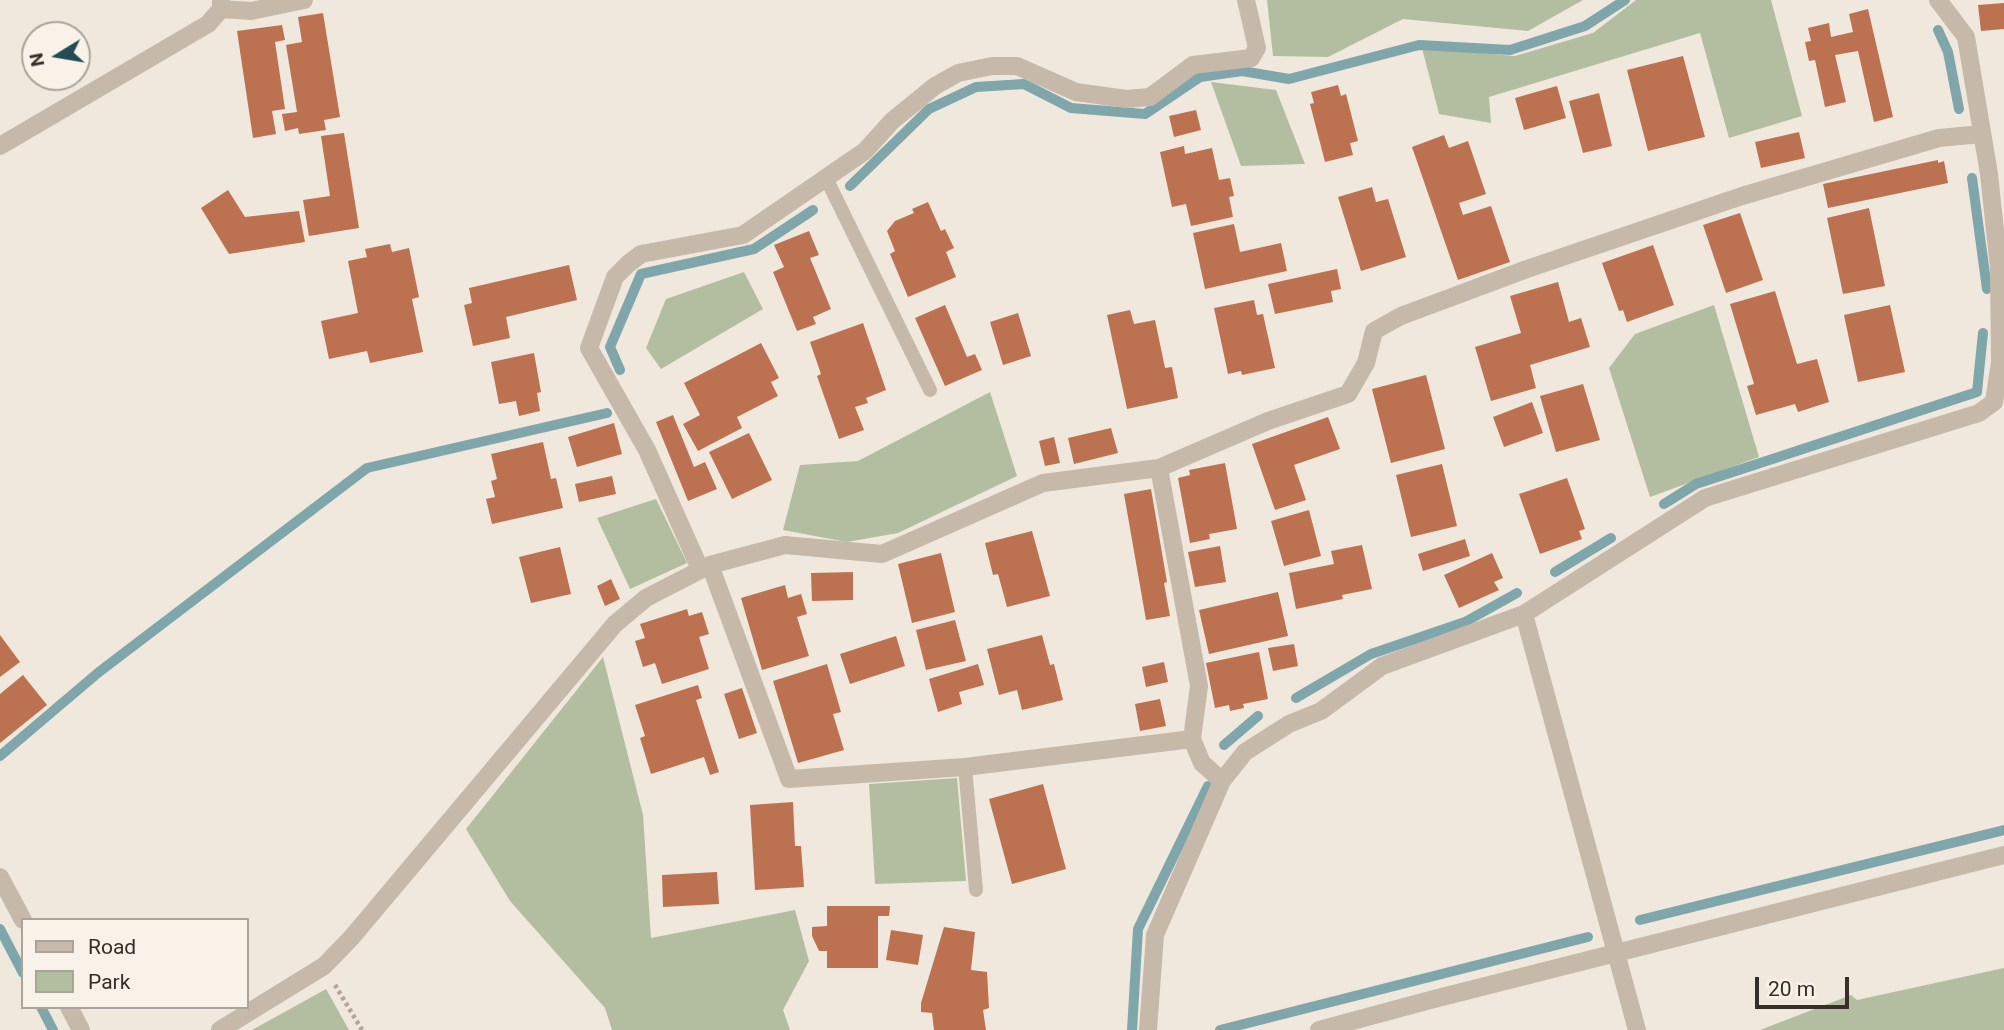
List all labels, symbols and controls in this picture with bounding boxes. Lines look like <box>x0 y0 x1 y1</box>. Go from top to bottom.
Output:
north arrow <box>21 21 91 91</box>
text: N <box>24 51 49 68</box>
legend <box>21 918 248 1009</box>
text: Road <box>88 935 136 959</box>
scale bar <box>1759 964 1854 1008</box>
text: Park <box>88 970 130 994</box>
text: 20 m <box>1768 977 1815 1001</box>

